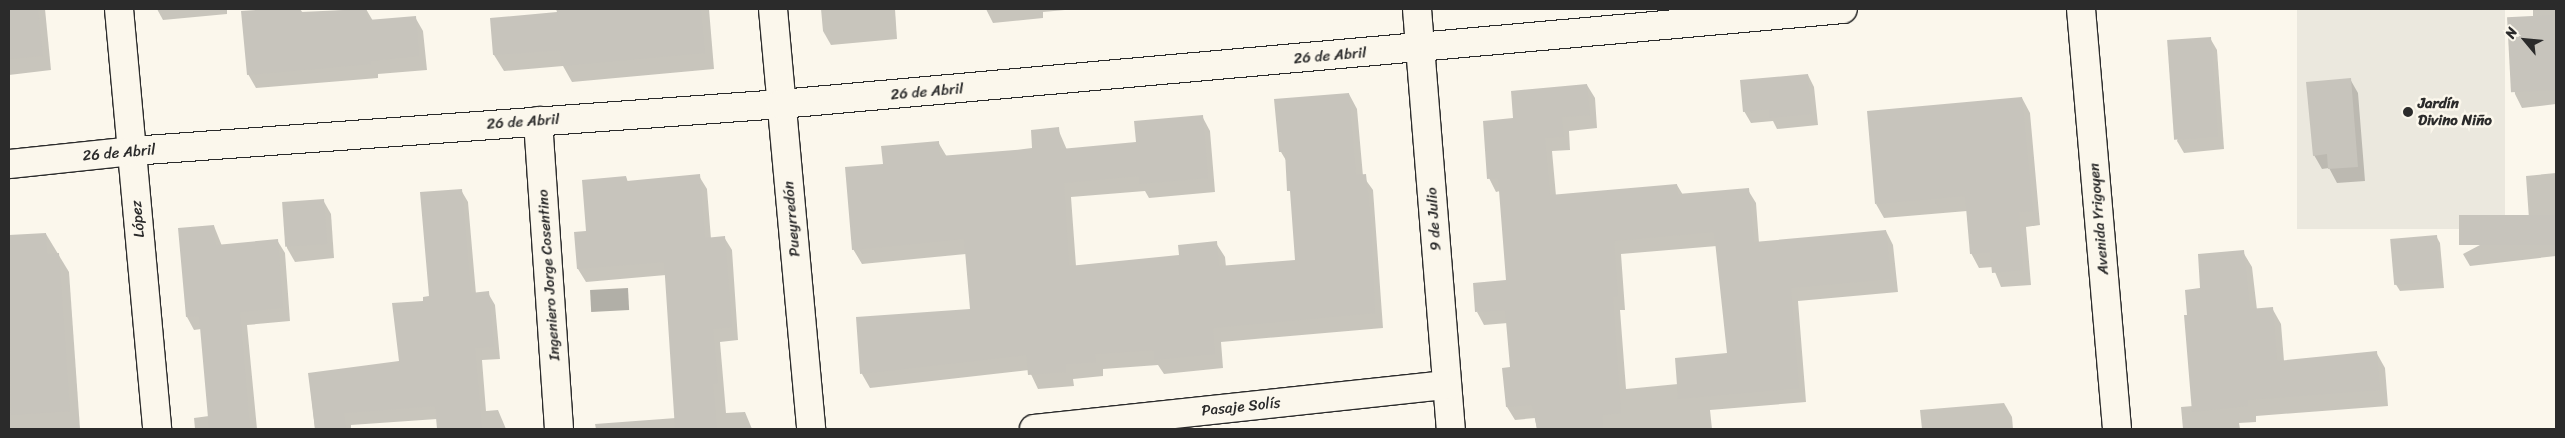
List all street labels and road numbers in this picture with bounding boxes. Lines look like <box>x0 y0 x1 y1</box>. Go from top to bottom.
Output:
street label: 26 de Abril <box>1293 44 1367 68</box>
street label: 26 de Abril <box>890 80 964 104</box>
street label: 26 de Abril <box>486 110 560 134</box>
street label: 26 de Abril <box>82 141 156 165</box>
street label: Avenida Yrigoyen <box>2085 162 2113 276</box>
street label: Pueyrredón <box>780 180 804 258</box>
street label: 9 de Julio <box>1423 187 1445 251</box>
street label: Ingeniero Jorge Cosentino <box>534 189 564 361</box>
street label: López <box>127 200 149 238</box>
street label: Pasaje Solís <box>1201 394 1281 420</box>

